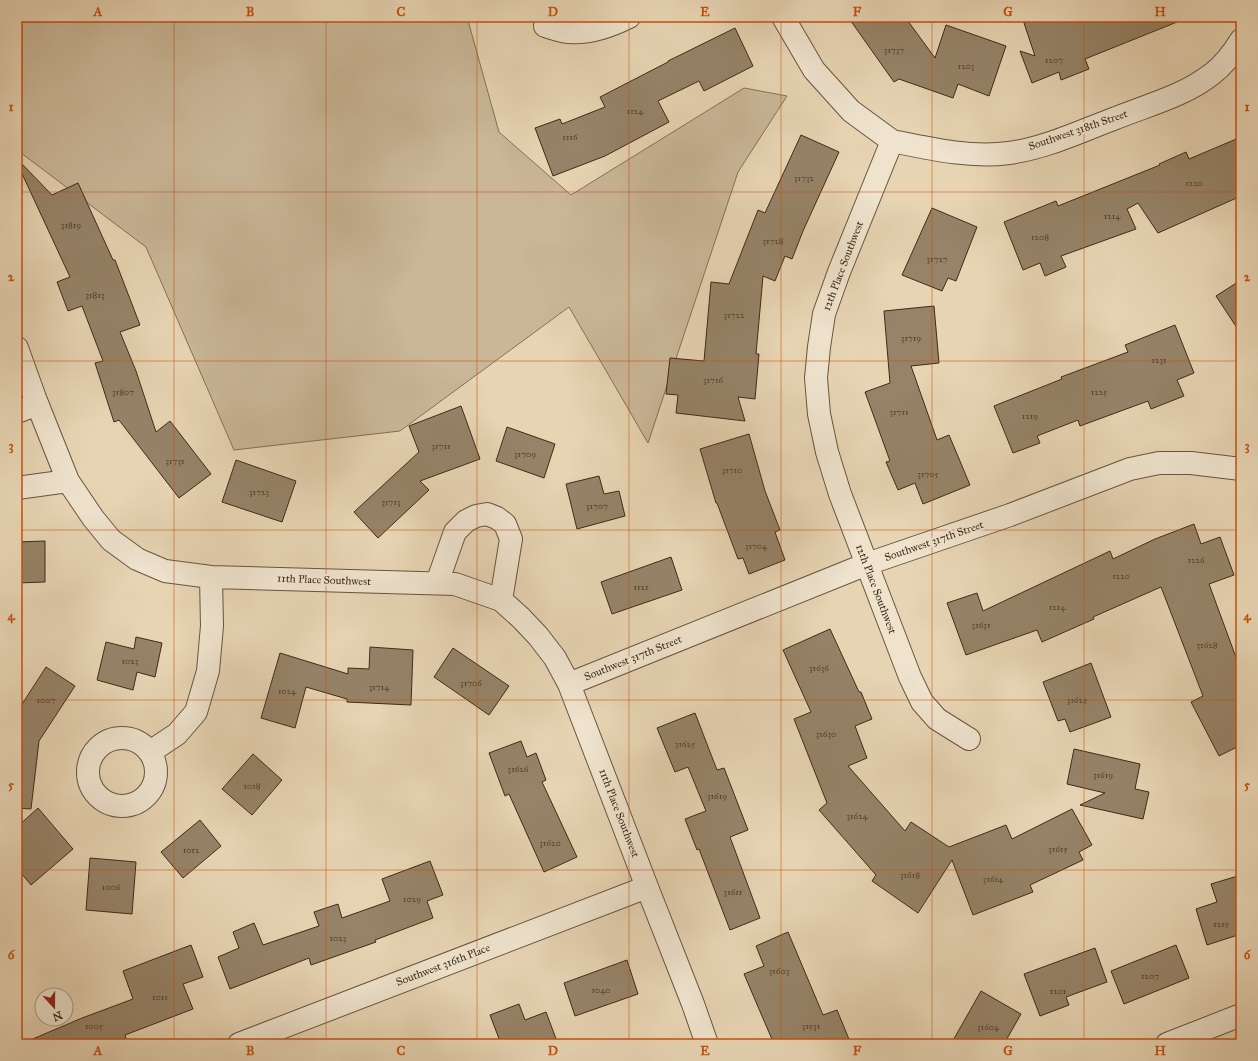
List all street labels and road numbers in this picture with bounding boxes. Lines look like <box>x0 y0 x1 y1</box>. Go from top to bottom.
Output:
street label: Southwest 318th Street <box>1027 107 1129 153</box>
street label: 12th Place Southwest <box>820 219 866 313</box>
street label: Southwest 317th Street <box>883 518 985 564</box>
street label: 12th Place Southwest <box>853 542 899 636</box>
street label: 11th Place Southwest <box>277 572 371 588</box>
street label: Southwest 317th Street <box>582 632 684 684</box>
street label: 11th Place Southwest <box>596 767 642 859</box>
street label: Southwest 316th Place <box>394 941 492 989</box>

